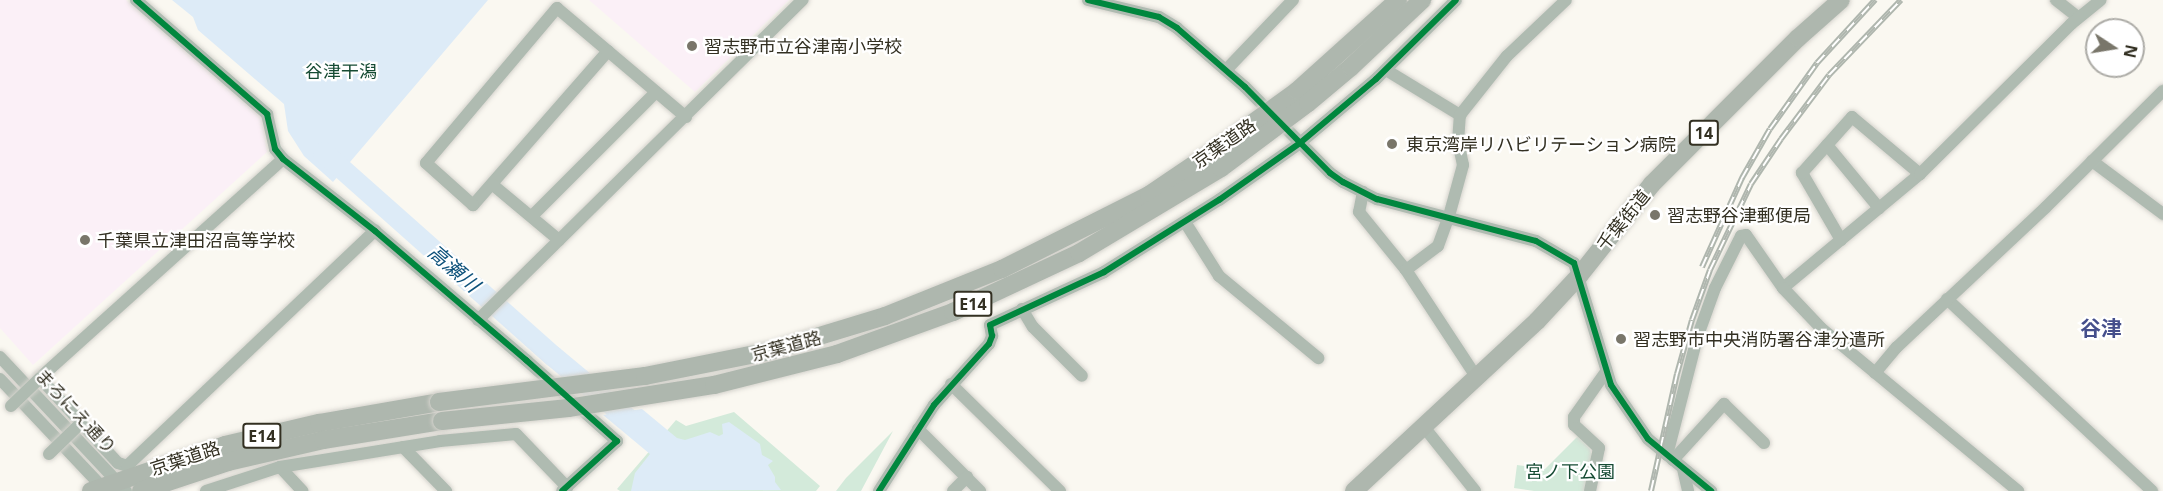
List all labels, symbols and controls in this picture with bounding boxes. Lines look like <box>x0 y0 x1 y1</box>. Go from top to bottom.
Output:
north arrow <box>2085 18 2145 78</box>
place label: 習志野市立谷津南小学校 <box>704 35 902 57</box>
marker: 習志野市立谷津南小学校 <box>685 39 699 53</box>
text: N <box>2119 43 2143 60</box>
park label: 谷津干潟 <box>305 60 377 82</box>
street label: 京葉道路 <box>1188 114 1260 172</box>
road number: 14 <box>1688 120 1720 146</box>
place label: 東京湾岸リハビリテーション病院 <box>1406 133 1676 155</box>
marker: 東京湾岸リハビリテーション病院 <box>1383 135 1401 153</box>
street label: 千葉街道 <box>1592 185 1654 255</box>
place label: 習志野谷津郵便局 <box>1667 204 1811 226</box>
marker: 習志野谷津郵便局 <box>1648 208 1662 222</box>
place label: 千葉県立津田沼高等学校 <box>97 229 295 251</box>
marker: 千葉県立津田沼高等学校 <box>78 233 92 247</box>
water label: 高瀬川 <box>423 239 485 297</box>
road number: E14 <box>952 291 994 317</box>
district label: 谷津 <box>2080 315 2122 341</box>
street label: 京葉道路 <box>748 326 824 366</box>
place label: 習志野市中央消防署谷津分遣所 <box>1633 328 1885 350</box>
marker: 習志野市中央消防署谷津分遣所 <box>1614 332 1628 346</box>
street label: まろにえ通り <box>31 364 121 458</box>
road number: E14 <box>241 423 283 449</box>
street label: 京葉道路 <box>147 437 223 479</box>
park label: 宮ノ下公園 <box>1525 460 1615 482</box>

